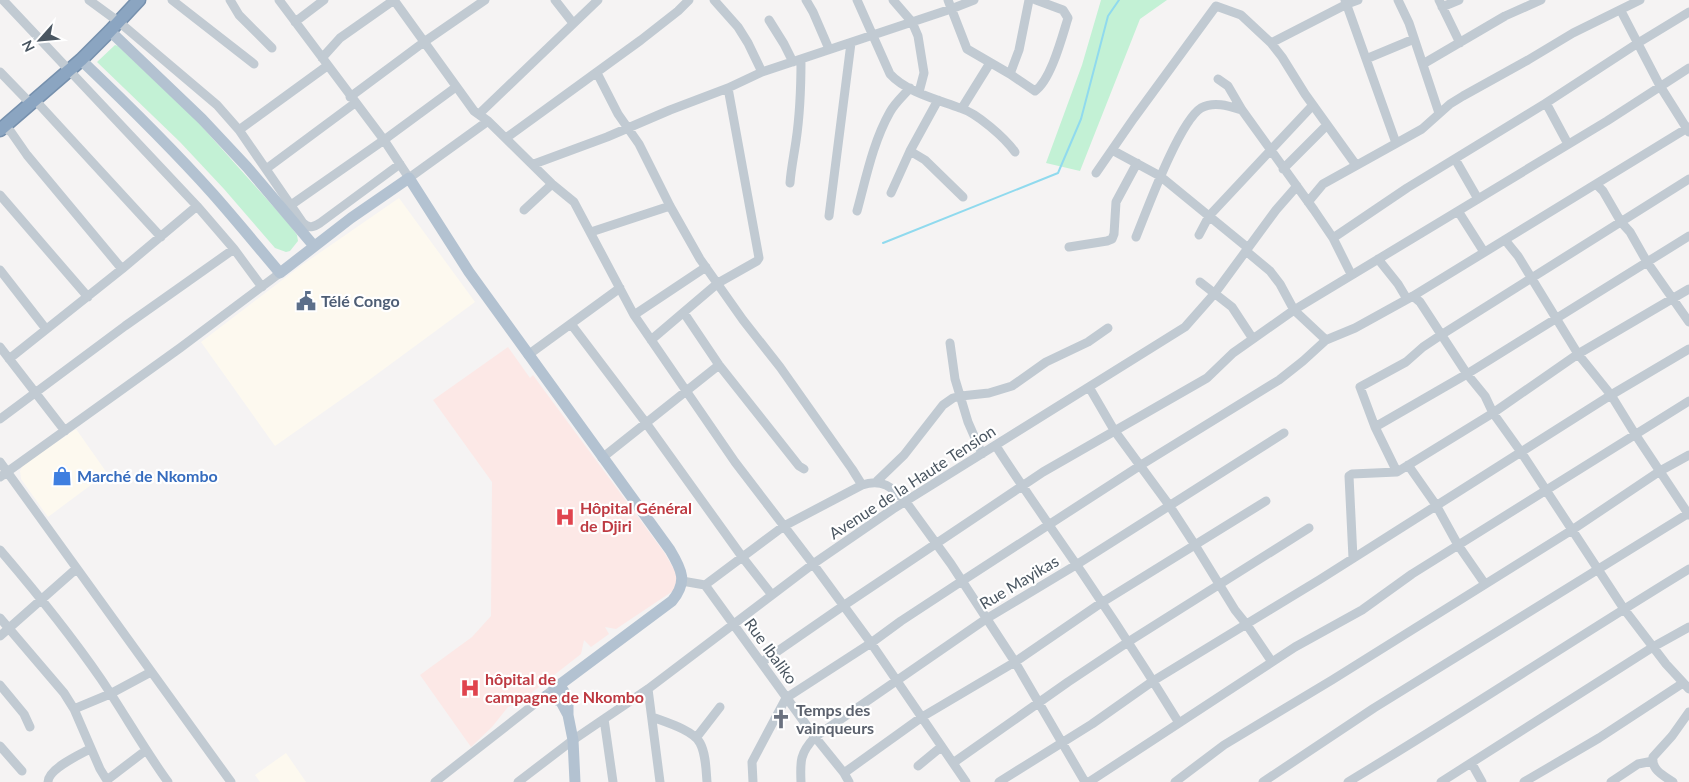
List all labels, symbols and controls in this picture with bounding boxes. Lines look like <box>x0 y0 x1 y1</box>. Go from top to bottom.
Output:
north arrow <box>15 15 65 65</box>
text: N <box>18 37 38 55</box>
public building icon: Télé Congo <box>295 290 317 312</box>
place label: Télé Congo <box>321 291 400 310</box>
street label: Avenue de la Haute Tension <box>825 421 999 543</box>
shop icon: Marché de Nkombo <box>51 465 73 487</box>
place label: Marché de Nkombo <box>77 466 218 485</box>
place label: Hôpital Général de Djiri <box>580 498 692 535</box>
hospital icon: Hôpital Général de Djiri <box>554 506 576 528</box>
street label: Rue Mayikas <box>976 551 1062 613</box>
street label: Rue Ibaliko <box>741 614 802 687</box>
place label: hôpital de campagne de Nkombo <box>485 669 644 706</box>
hospital icon: hôpital de campagne de Nkombo <box>459 677 481 699</box>
place label: Temps des vainqueurs <box>796 700 874 737</box>
church icon: Temps des vainqueurs <box>770 708 792 730</box>

